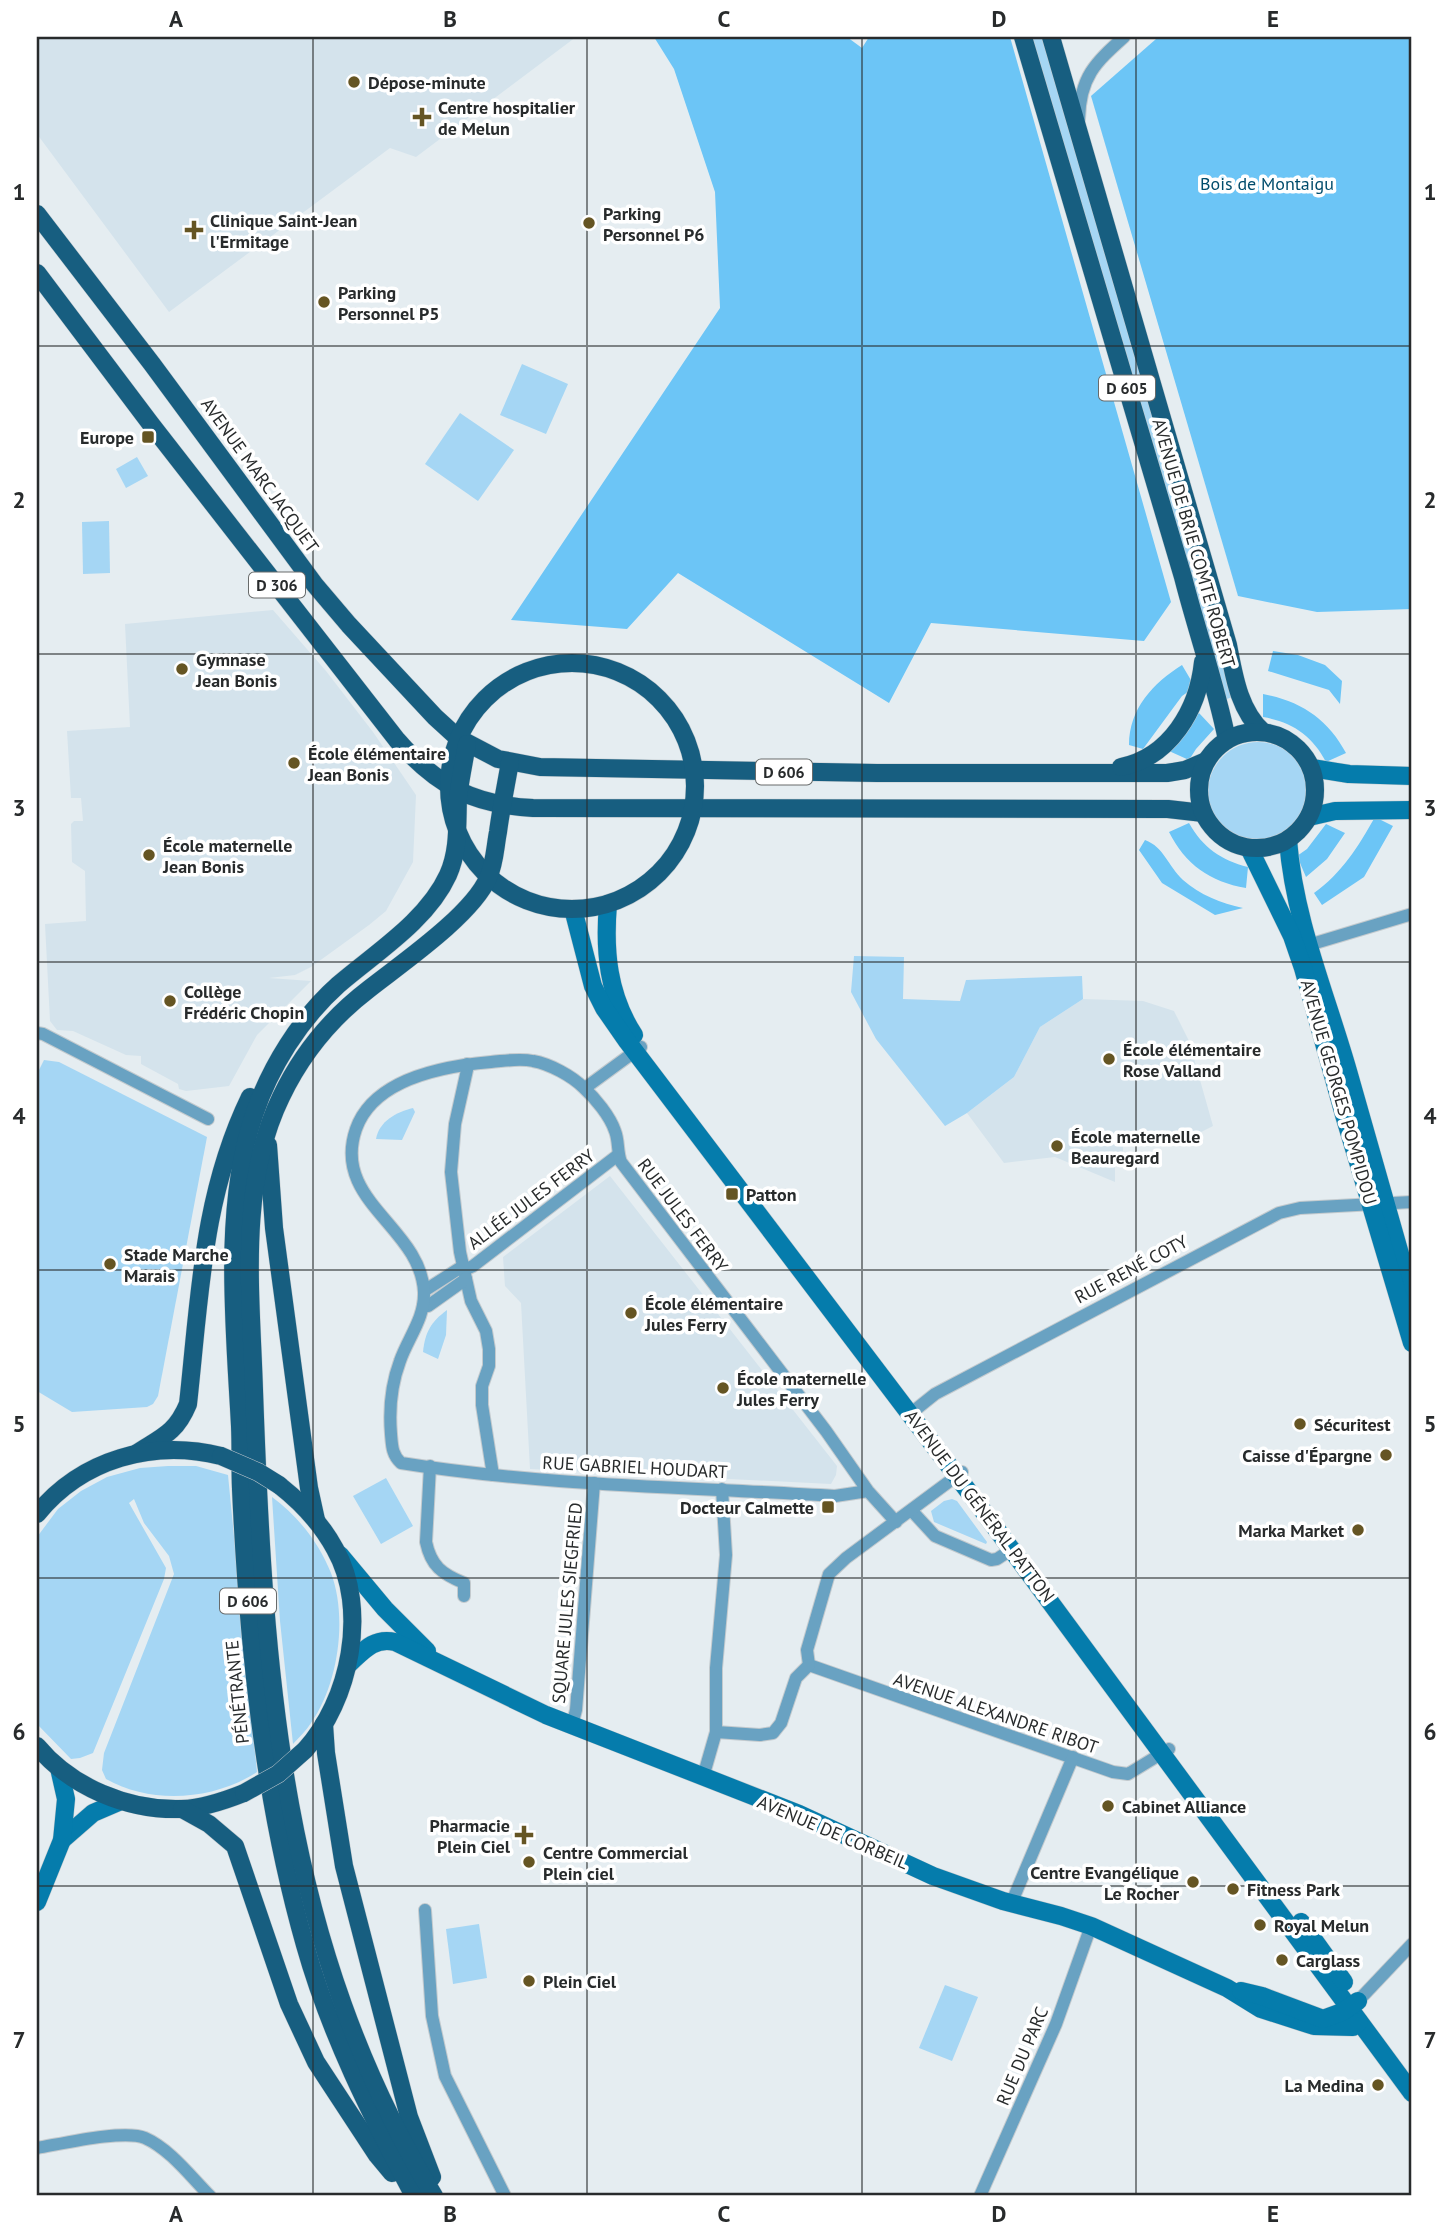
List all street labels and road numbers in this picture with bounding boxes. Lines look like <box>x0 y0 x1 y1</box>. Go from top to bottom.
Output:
road number: D 605 <box>1099 376 1155 400</box>
street label: AVENUE MARC JACQUET <box>196 393 324 557</box>
street label: AVENUE DE BRIE COMTE ROBERT <box>1147 416 1241 670</box>
road number: D 306 <box>249 572 305 598</box>
road number: D 606 <box>756 760 812 785</box>
street label: AVENUE GEORGES POMPIDOU <box>1296 977 1382 1207</box>
street label: ALLÉE JULES FERRY <box>463 1144 599 1254</box>
street label: RUE JULES FERRY <box>633 1154 733 1276</box>
street label: RUE RENÉ COTY <box>1070 1230 1192 1308</box>
street label: AVENUE DU GÉNÉRAL PATTON <box>900 1405 1060 1607</box>
street label: RUE GABRIEL HOUDART <box>542 1451 728 1483</box>
street label: SQUARE JULES SIEGFRIED <box>547 1502 587 1704</box>
road number: D 606 <box>220 1588 276 1614</box>
street label: PÉNÉTRANTE <box>220 1639 254 1745</box>
street label: AVENUE ALEXANDRE RIBOT <box>891 1667 1101 1759</box>
street label: AVENUE DE CORBEIL <box>754 1790 912 1874</box>
street label: RUE DU PARC <box>991 2003 1053 2109</box>

